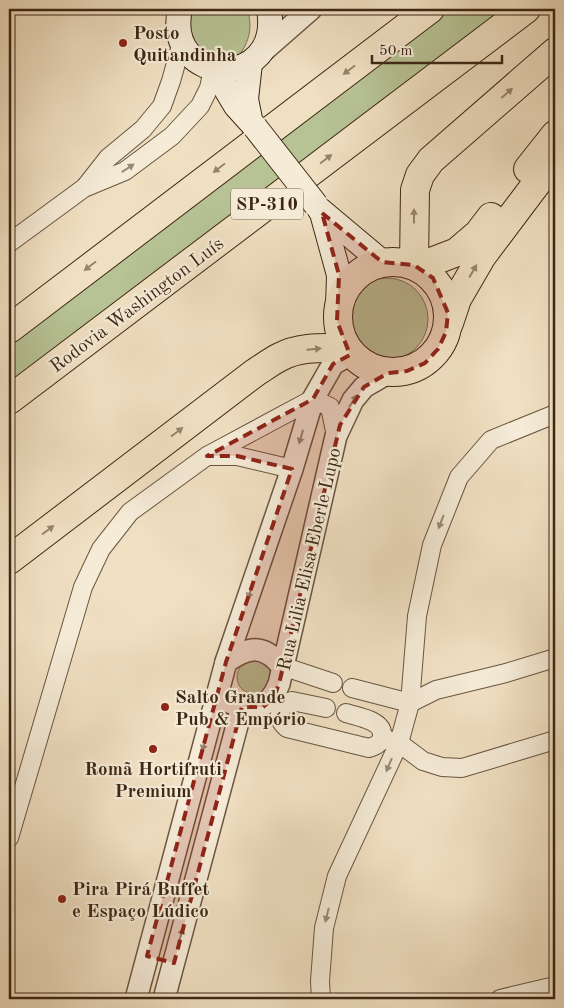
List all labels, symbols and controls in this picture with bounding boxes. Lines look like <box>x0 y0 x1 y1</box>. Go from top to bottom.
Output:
place label: Posto Quitandinha <box>133 25 237 66</box>
scale bar <box>372 32 502 64</box>
marker: Posto Quitandinha <box>117 37 129 49</box>
text: 50 m <box>379 44 413 59</box>
one-way arrow <box>343 64 356 75</box>
one-way arrow <box>501 88 514 99</box>
one-way arrow <box>319 154 332 165</box>
one-way arrow <box>213 162 226 173</box>
one-way arrow <box>121 163 134 172</box>
road number: SP-310 <box>231 188 303 220</box>
one-way arrow <box>410 208 418 224</box>
street label: Rodovia Washington Luís <box>47 235 228 377</box>
one-way arrow <box>84 261 97 272</box>
one-way arrow <box>468 265 477 278</box>
one-way arrow <box>306 344 322 352</box>
one-way arrow <box>349 394 358 407</box>
one-way arrow <box>170 427 184 437</box>
one-way arrow <box>297 430 305 445</box>
street label: Rua Lilia Elisa Eberle Lupo <box>275 446 345 673</box>
one-way arrow <box>437 515 444 530</box>
one-way arrow <box>41 525 54 536</box>
one-way arrow <box>246 584 253 599</box>
place label: Salto Grande Pub & Empório <box>175 689 306 730</box>
marker: Salto Grande Pub & Empório <box>159 701 171 713</box>
one-way arrow <box>200 736 208 751</box>
marker: Romã Hortifruti Premium <box>147 743 159 755</box>
one-way arrow <box>385 758 393 772</box>
place label: Romã Hortifruti Premium <box>84 761 222 802</box>
place label: Pira Pirá Buffet e Espaço Lúdico <box>72 881 210 922</box>
marker: Pira Pirá Buffet e Espaço Lúdico <box>56 893 68 905</box>
one-way arrow <box>323 908 331 923</box>
one-way arrow <box>178 928 186 943</box>

